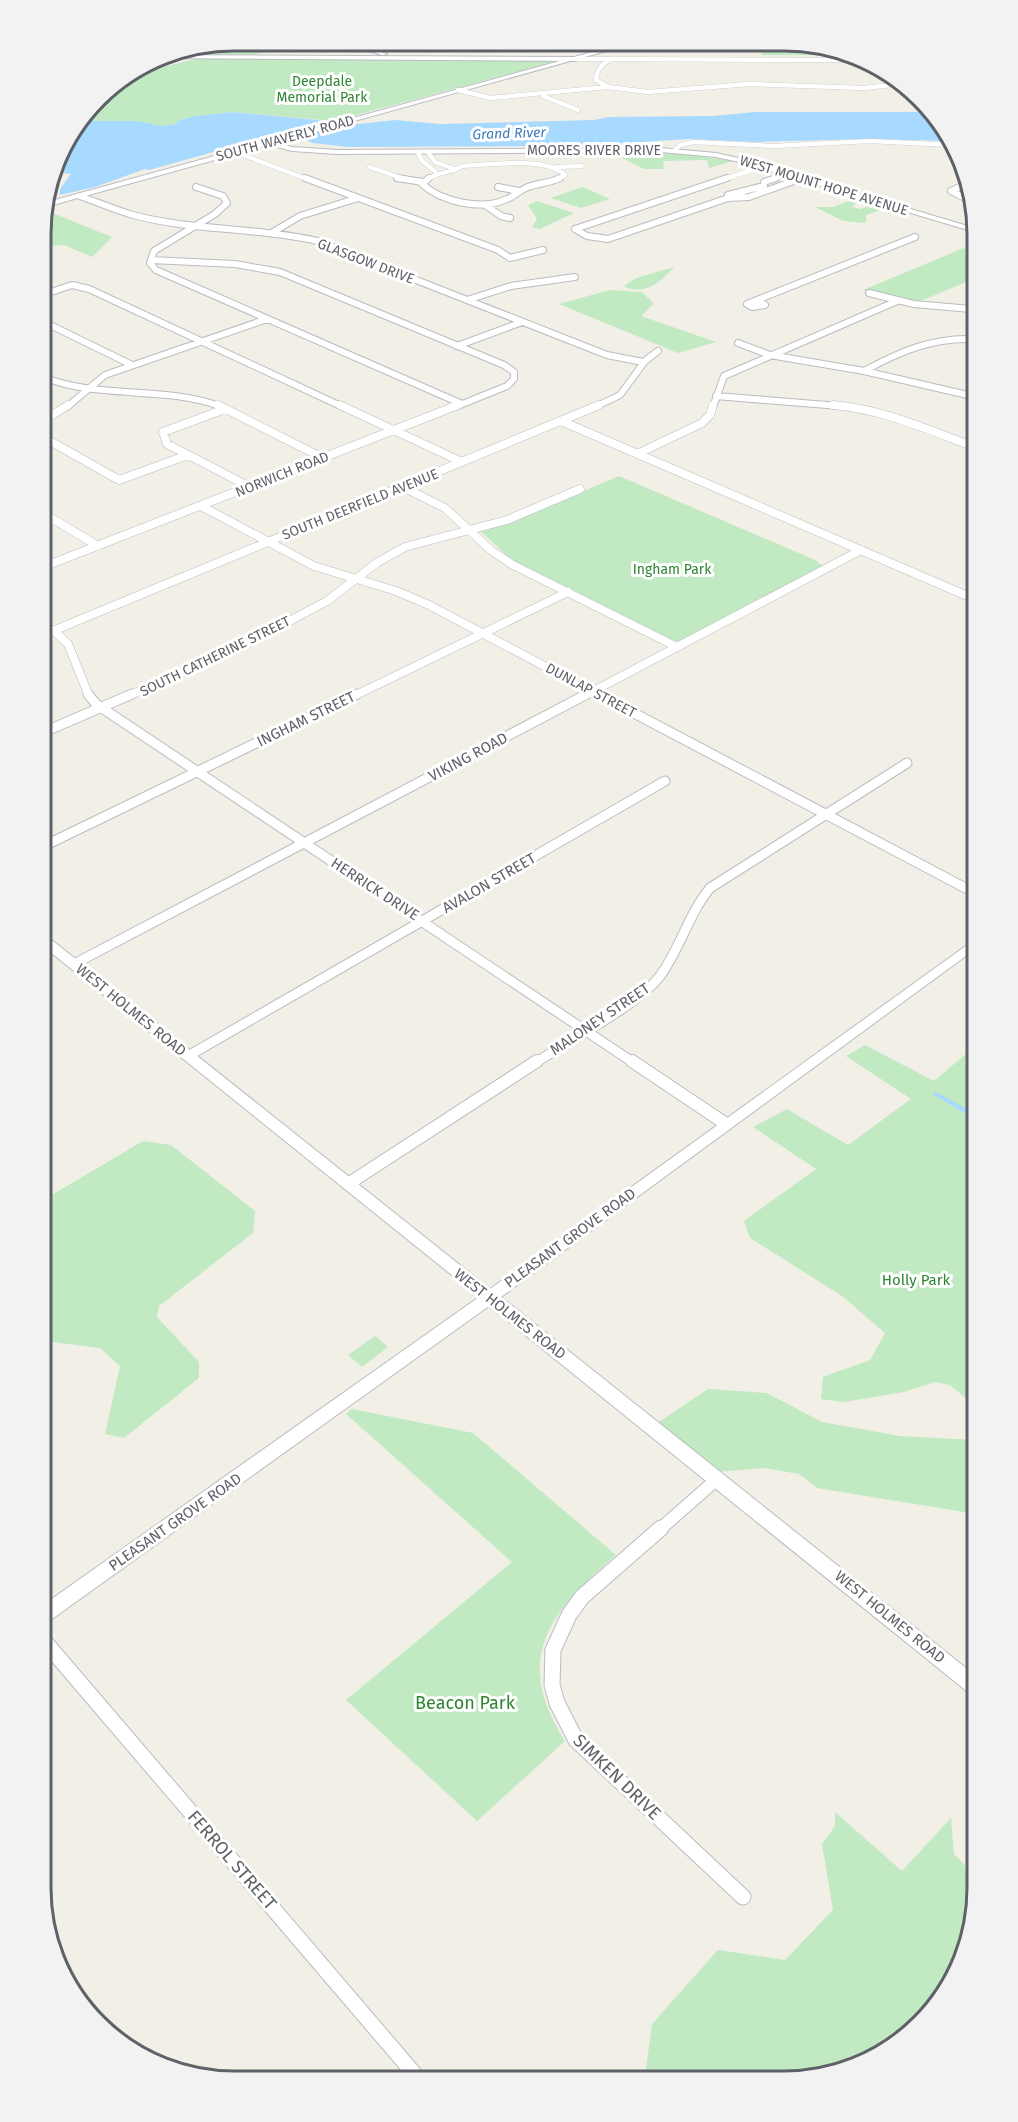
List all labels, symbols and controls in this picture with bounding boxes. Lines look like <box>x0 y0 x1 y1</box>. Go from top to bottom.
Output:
park label: Deepdale Memorial Park <box>277 73 368 106</box>
street label: SOUTH WAVERLY ROAD <box>214 112 356 165</box>
water label: Grand River <box>472 124 547 143</box>
street label: MOORES RIVER DRIVE <box>527 142 661 159</box>
street label: WEST MOUNT HOPE AVENUE <box>738 152 910 219</box>
street label: GLASGOW DRIVE <box>315 235 417 288</box>
street label: NORWICH ROAD <box>233 448 331 501</box>
street label: SOUTH DEERFIELD AVENUE <box>280 465 441 544</box>
park label: Ingham Park <box>633 561 712 578</box>
street label: SOUTH CATHERINE STREET <box>137 612 294 700</box>
street label: DUNLAP STREET <box>543 659 640 722</box>
street label: INGHAM STREET <box>254 687 358 751</box>
street label: VIKING ROAD <box>425 729 511 785</box>
street label: AVALON STREET <box>439 849 539 917</box>
street label: HERRICK DRIVE <box>328 854 422 924</box>
street label: WEST HOLMES ROAD <box>72 960 190 1060</box>
street label: MALONEY STREET <box>547 979 653 1059</box>
street label: PLEASANT GROVE ROAD <box>501 1184 639 1292</box>
street label: WEST HOLMES ROAD <box>451 1265 569 1363</box>
park label: Holly Park <box>882 1271 951 1289</box>
street label: PLEASANT GROVE ROAD <box>105 1469 245 1575</box>
street label: WEST HOLMES ROAD <box>831 1567 949 1667</box>
park label: Beacon Park <box>415 1692 516 1714</box>
street label: SIMKEN DRIVE <box>568 1730 666 1824</box>
street label: FERROL STREET <box>183 1806 282 1915</box>

